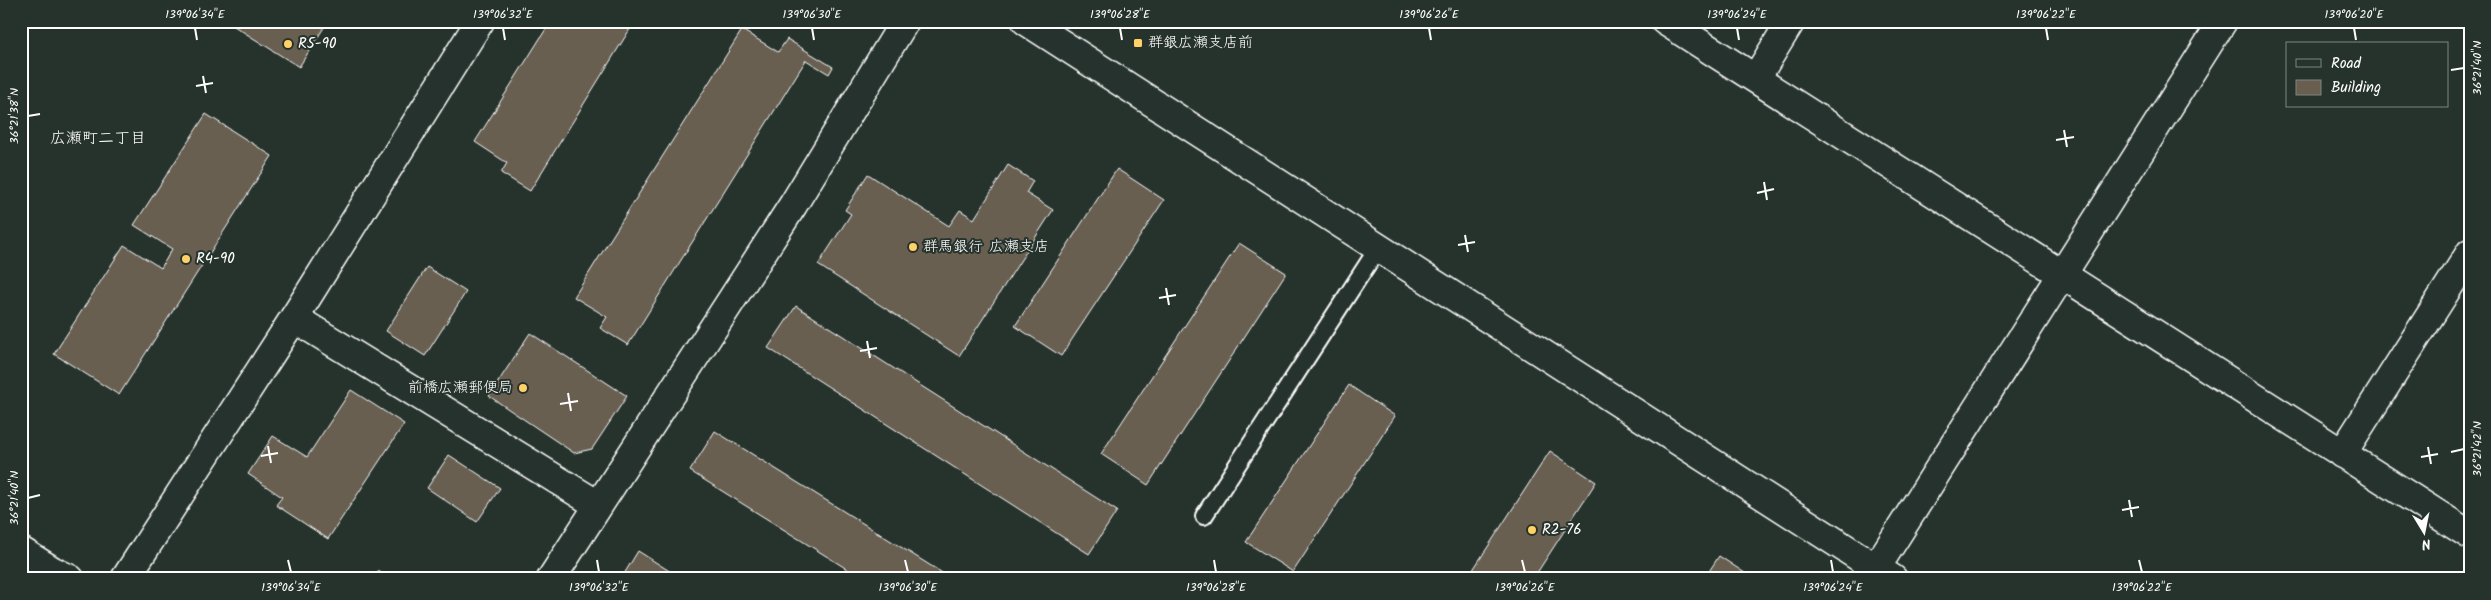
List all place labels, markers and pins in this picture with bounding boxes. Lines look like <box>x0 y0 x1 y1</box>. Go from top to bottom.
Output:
place label: 群銀広瀬支店前 <box>1148 31 1253 55</box>
place label: R5-90 <box>298 32 337 56</box>
marker: 群銀広瀬支店前 <box>1132 37 1144 49</box>
marker: R5-90 <box>282 38 294 50</box>
place label: 群馬銀行 広瀬支店 <box>923 235 1049 259</box>
marker: 群馬銀行 広瀬支店 <box>907 241 919 253</box>
place label: R4-90 <box>196 247 235 271</box>
marker: R4-90 <box>180 253 192 265</box>
place label: 前橋広瀬郵便局 <box>408 376 513 400</box>
marker: 前橋広瀬郵便局 <box>517 382 529 394</box>
place label: R2-76 <box>1542 518 1582 542</box>
marker: R2-76 <box>1526 524 1538 536</box>

